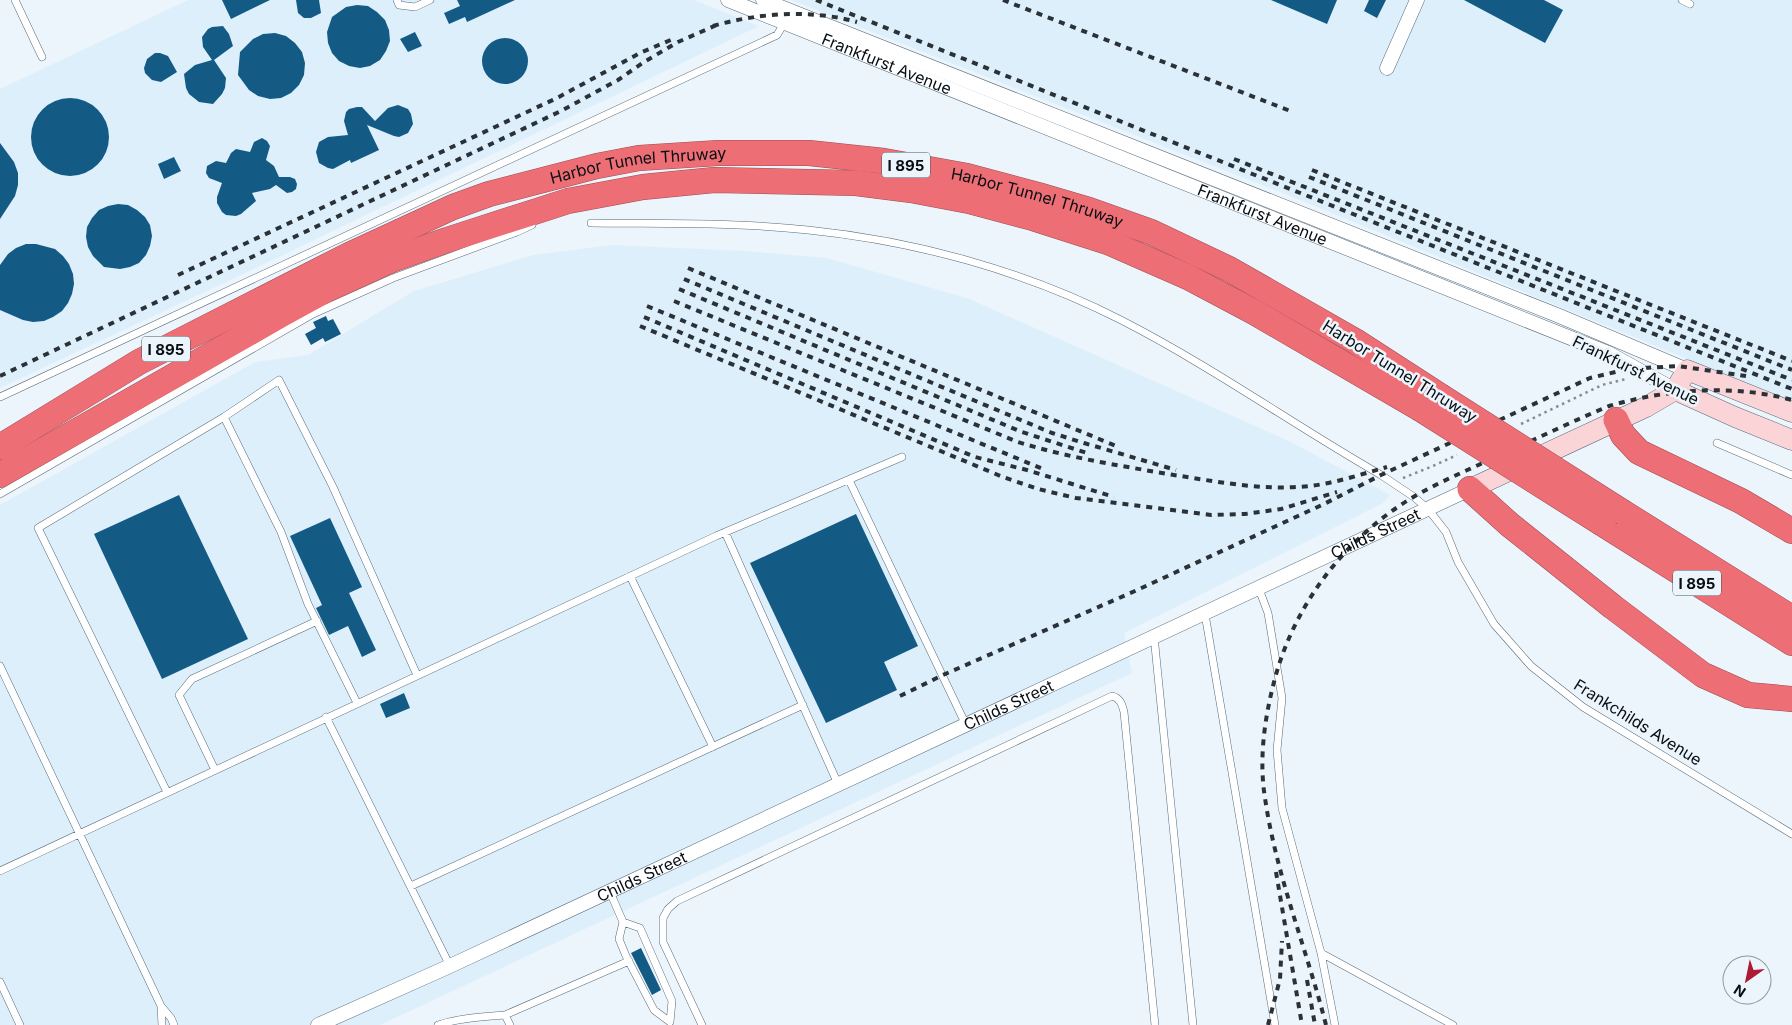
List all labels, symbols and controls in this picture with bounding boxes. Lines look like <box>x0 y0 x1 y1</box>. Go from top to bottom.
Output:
street label: Frankfurst Avenue <box>819 29 954 99</box>
street label: Harbor Tunnel Thruway <box>548 143 726 188</box>
road number: I 895 <box>882 152 930 178</box>
street label: Harbor Tunnel Thruway <box>950 163 1126 231</box>
street label: Frankfurst Avenue <box>1195 179 1330 249</box>
street label: Harbor Tunnel Thruway <box>1319 315 1481 427</box>
street label: Frankfurst Avenue <box>1570 331 1702 409</box>
road number: I 895 <box>142 336 190 362</box>
street label: Childs Street <box>1327 504 1423 563</box>
road number: I 895 <box>1673 570 1721 596</box>
street label: Childs Street <box>960 675 1056 734</box>
street label: Frankchilds Avenue <box>1570 675 1706 769</box>
street label: Childs Street <box>593 847 690 906</box>
north arrow <box>1722 955 1772 1005</box>
text: N <box>1731 981 1749 1001</box>

